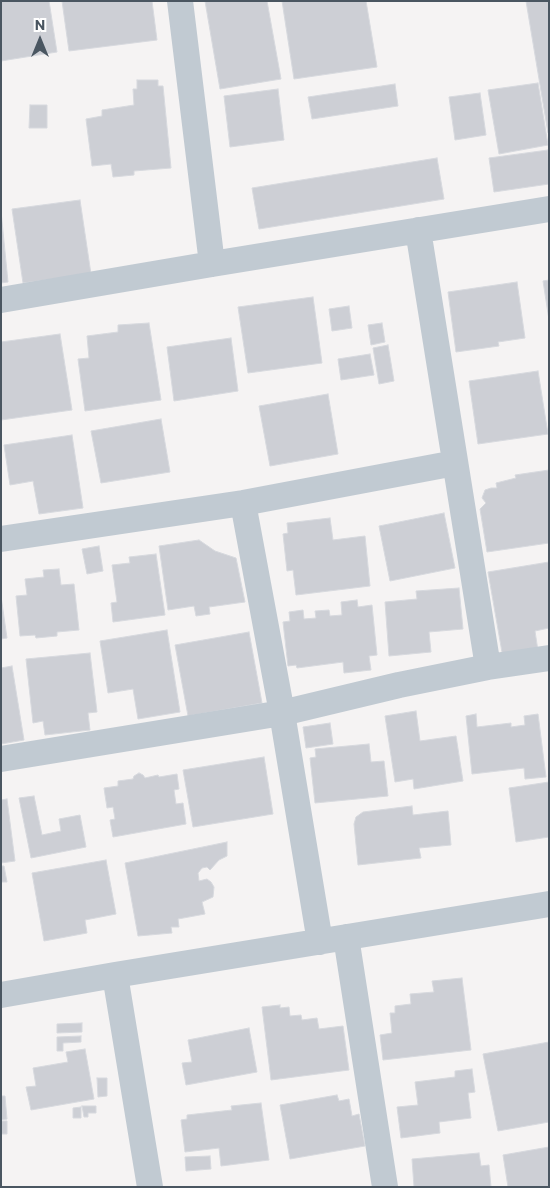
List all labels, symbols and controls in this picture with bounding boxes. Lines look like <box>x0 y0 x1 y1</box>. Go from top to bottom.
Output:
north arrow <box>15 15 65 65</box>
text: N <box>35 16 45 33</box>

